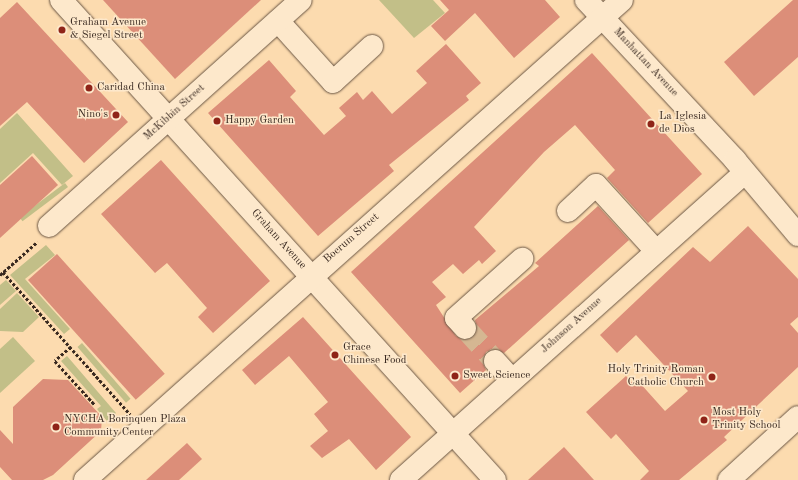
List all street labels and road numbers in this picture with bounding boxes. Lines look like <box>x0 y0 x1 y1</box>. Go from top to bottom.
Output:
street label: Manhattan Avenue <box>610 26 680 100</box>
street label: McKibbin Street <box>142 82 208 144</box>
street label: Graham Avenue <box>248 207 308 273</box>
street label: Boerum Street <box>321 211 383 267</box>
street label: Johnson Avenue <box>539 295 605 357</box>

